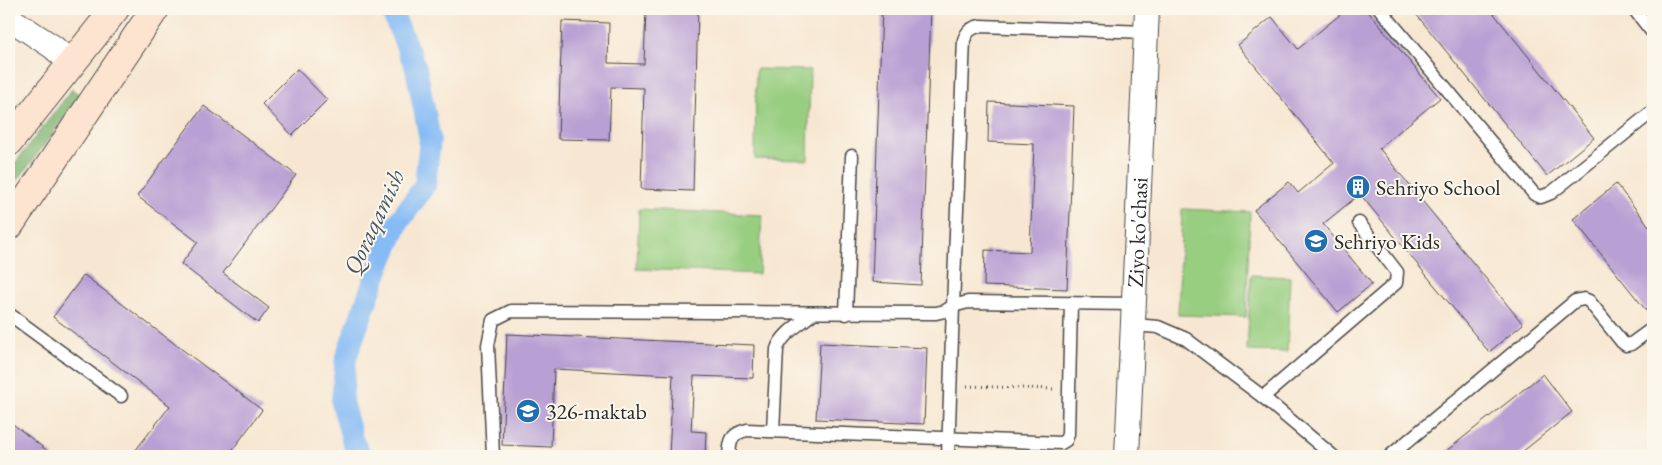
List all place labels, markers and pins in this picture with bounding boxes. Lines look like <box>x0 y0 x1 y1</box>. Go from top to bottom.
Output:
place label: Sehriyo School <box>1376 173 1501 202</box>
building icon: Sehriyo School <box>1345 174 1371 200</box>
place label: Sehriyo Kids <box>1334 227 1440 256</box>
school or university icon: Sehriyo Kids <box>1303 228 1329 254</box>
place label: 326-maktab <box>546 397 647 426</box>
school or university icon: 326-maktab <box>515 398 541 424</box>

